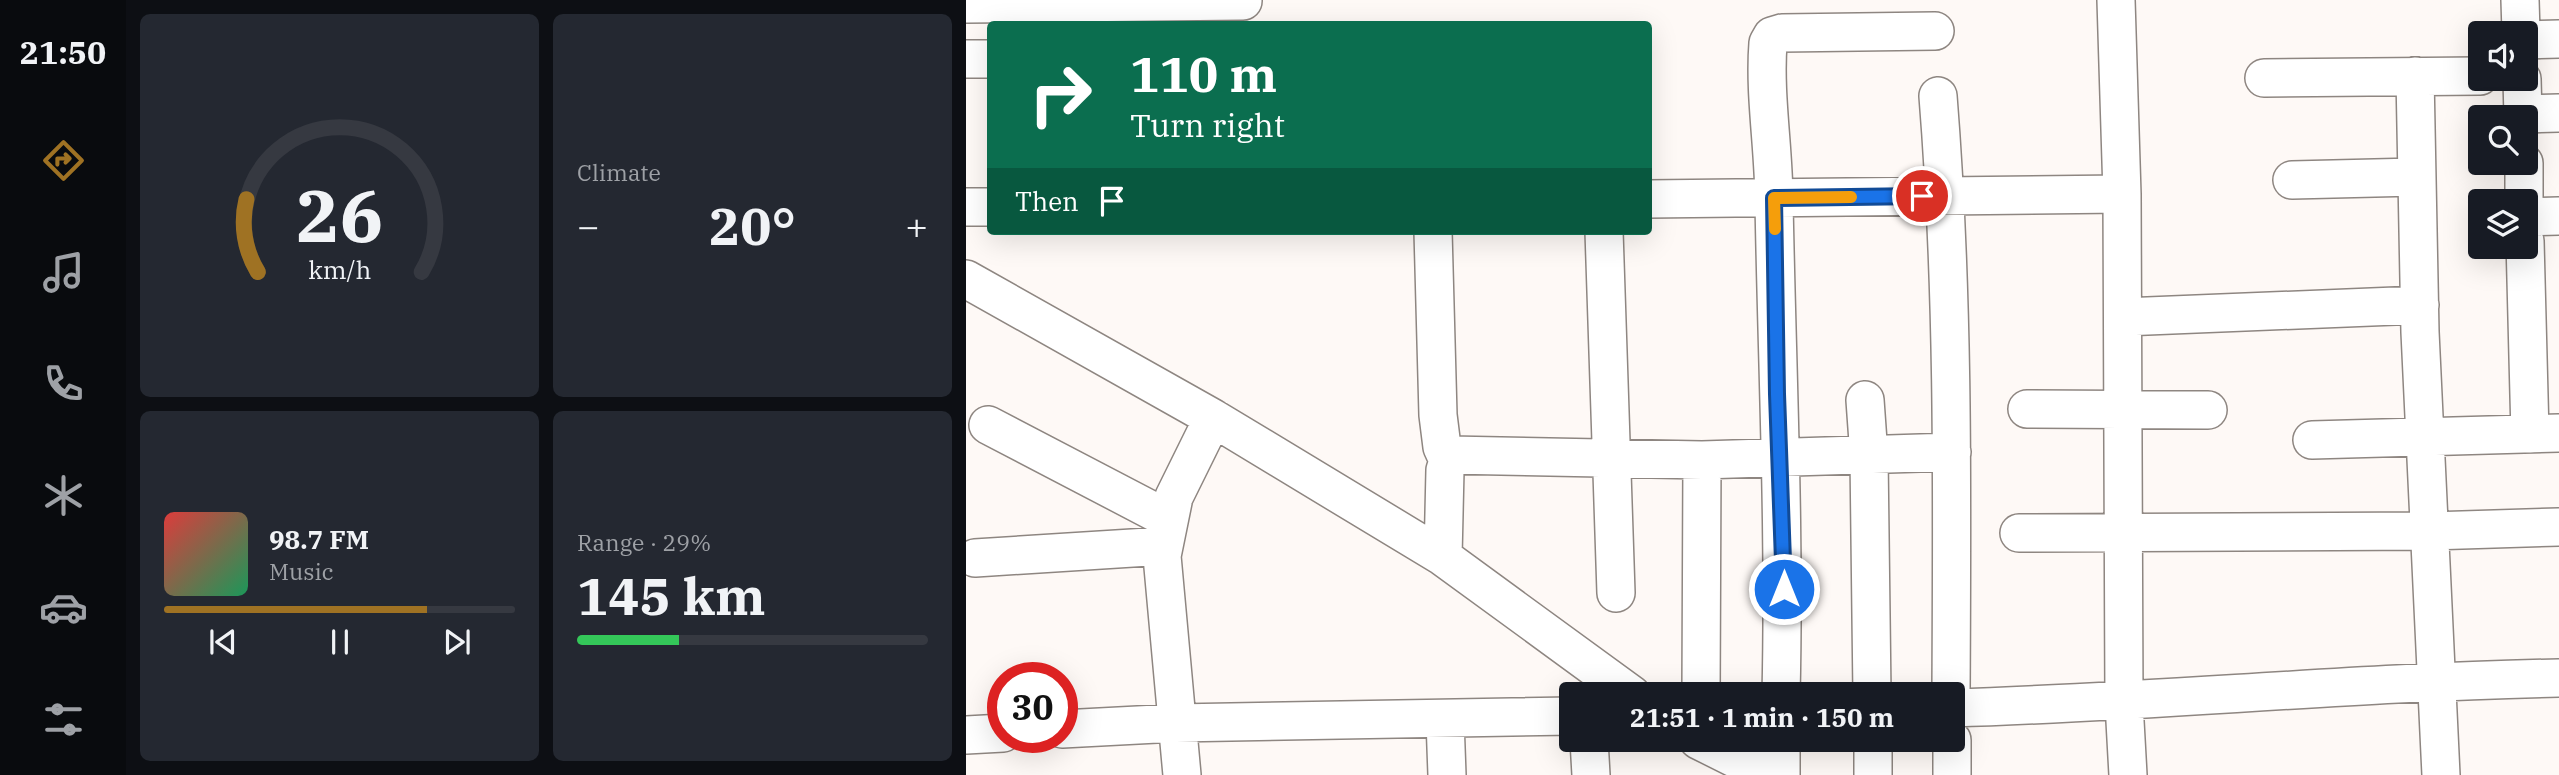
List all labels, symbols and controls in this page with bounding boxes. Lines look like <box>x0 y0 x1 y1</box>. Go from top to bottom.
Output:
map controls <box>2468 21 2538 259</box>
button: sound <box>2468 21 2538 91</box>
text: 21:50 <box>20 31 106 73</box>
text: 110 m <box>1130 42 1277 105</box>
icon: right <box>1015 49 1106 140</box>
text: Turn right <box>1130 104 1285 146</box>
button: search <box>2468 105 2538 175</box>
icon: directions <box>39 136 88 185</box>
text: Climate <box>577 157 661 187</box>
pin <box>1892 166 1952 226</box>
text: 26 <box>296 167 383 262</box>
icon: arrive <box>1903 177 1941 215</box>
icon: arrive <box>1093 182 1131 220</box>
text: Then <box>1015 184 1079 218</box>
button: layers <box>2468 189 2538 259</box>
text: 20° <box>709 192 796 259</box>
text: − <box>577 201 600 250</box>
text: + <box>905 201 928 250</box>
icon: music <box>39 248 88 297</box>
text: km/h <box>308 252 371 285</box>
icon: phone <box>39 359 88 408</box>
icon: climate <box>39 471 88 520</box>
text: 98.7 FM <box>269 522 369 556</box>
text: Range · 29% <box>577 527 711 557</box>
position arrow <box>1747 552 1821 626</box>
text: Music <box>269 556 334 586</box>
text: 145 km <box>577 562 766 629</box>
icon: car <box>39 583 88 632</box>
icon: previous <box>204 623 242 661</box>
icon: pause <box>321 623 359 661</box>
icon: next <box>438 623 476 661</box>
speed limit sign: 30 <box>987 662 1078 753</box>
icon: filters <box>39 695 88 744</box>
text: 21:51 · 1 min · 150 m <box>1630 700 1894 734</box>

